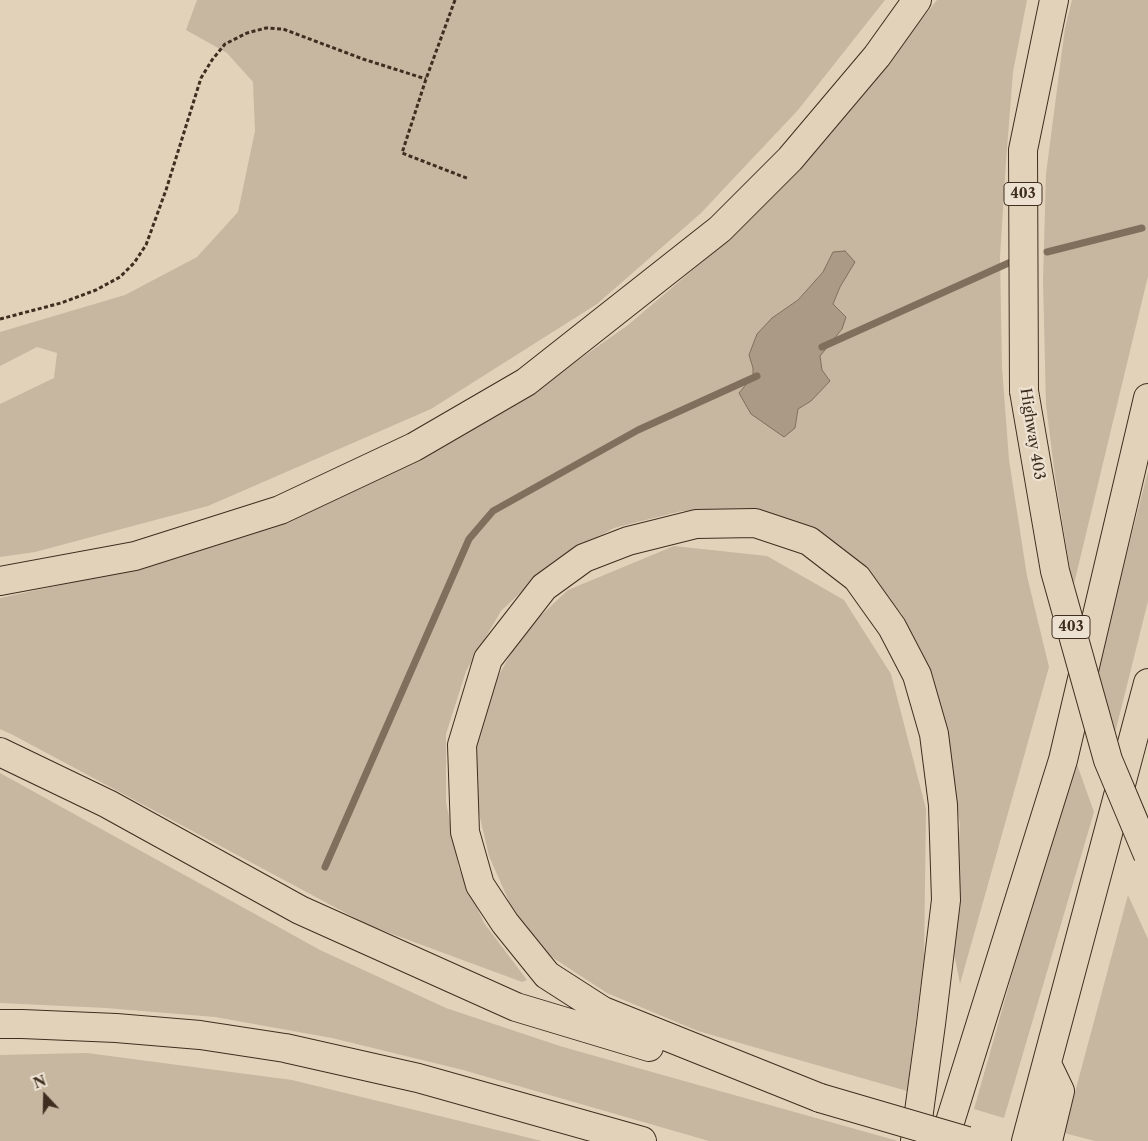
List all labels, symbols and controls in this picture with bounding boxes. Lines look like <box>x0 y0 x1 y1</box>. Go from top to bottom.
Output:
road number: 403 <box>1004 182 1042 205</box>
street label: Highway 403 <box>1016 387 1048 481</box>
road number: 403 <box>1052 616 1090 638</box>
north arrow <box>20 1071 70 1121</box>
text: N <box>31 1071 49 1093</box>

